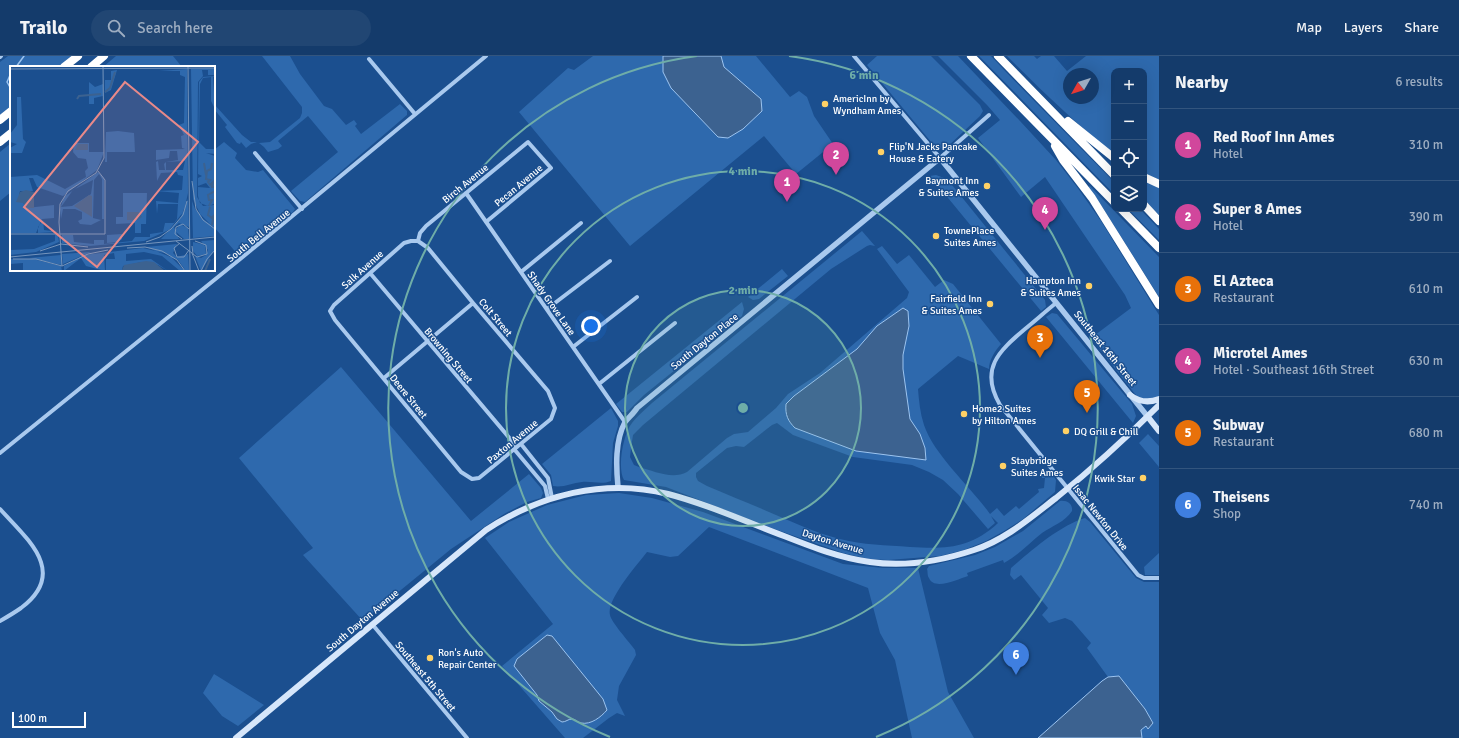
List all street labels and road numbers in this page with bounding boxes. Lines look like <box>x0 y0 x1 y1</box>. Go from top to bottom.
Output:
street label: Birch Avenue <box>440 162 491 206</box>
street label: Pecan Avenue <box>492 162 545 209</box>
street label: South Bell Avenue <box>225 207 293 265</box>
street label: Salk Avenue <box>339 248 386 292</box>
street label: Shady Grove Lane <box>525 269 578 338</box>
street label: Colt Street <box>476 296 515 339</box>
street label: Southeast 16th Street <box>1071 309 1140 389</box>
street label: South Dayton Place <box>669 311 741 373</box>
street label: Browning Street <box>421 325 475 386</box>
street label: Deere Street <box>387 372 430 421</box>
street label: Paxton Avenue <box>485 417 541 467</box>
street label: Issac Newton Drive <box>1070 482 1130 553</box>
street label: Dayton Avenue <box>801 527 865 557</box>
street label: South Dayton Avenue <box>324 587 401 655</box>
street label: Southeast 5th Street <box>392 639 458 715</box>

